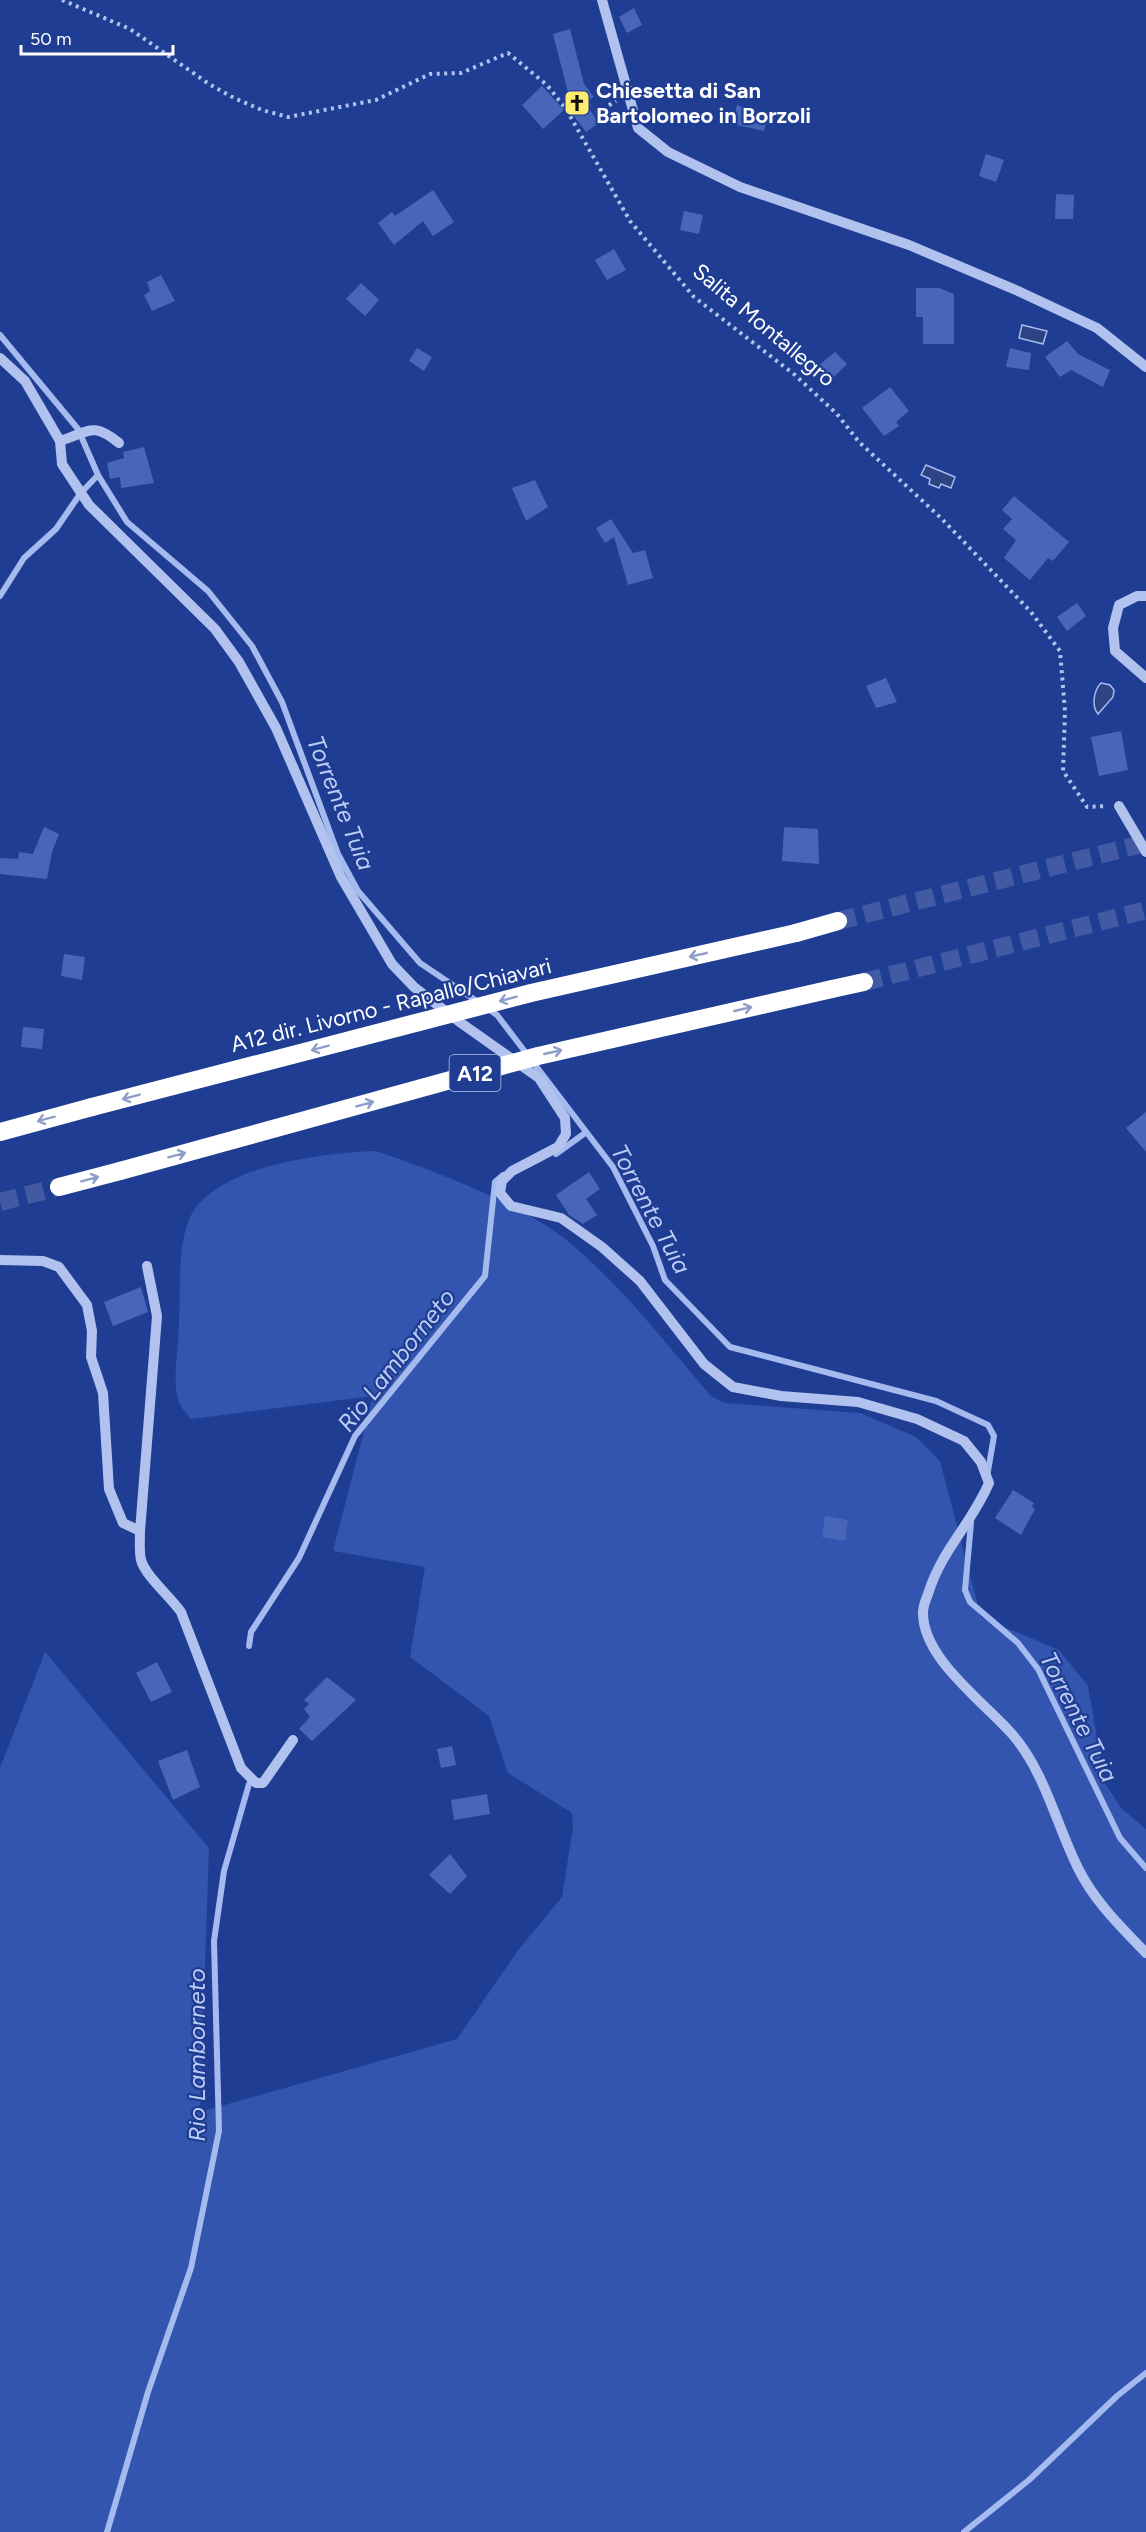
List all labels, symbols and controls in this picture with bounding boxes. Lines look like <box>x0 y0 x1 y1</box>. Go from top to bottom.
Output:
scale bar <box>21 18 172 56</box>
text: 50 m <box>30 28 72 50</box>
place label: Chiesetta di San Bartolomeo in Borzoli <box>596 77 811 129</box>
church icon: Chiesetta di San Bartolomeo in Borzoli <box>562 88 592 118</box>
street label: Salita Montallegro <box>687 258 841 392</box>
water label: Torrente Tuia <box>301 732 381 874</box>
one-way arrow <box>689 950 708 961</box>
street label: A12 dir. Livorno - Rapallo/Chiavari <box>228 952 554 1058</box>
one-way arrow <box>499 994 518 1005</box>
one-way arrow <box>733 1003 752 1015</box>
one-way arrow <box>310 1043 329 1054</box>
one-way arrow <box>543 1046 562 1058</box>
road number: A12 <box>450 1055 500 1091</box>
one-way arrow <box>122 1092 141 1103</box>
one-way arrow <box>355 1097 374 1109</box>
one-way arrow <box>37 1114 56 1126</box>
water label: Torrente Tuia <box>605 1139 697 1279</box>
one-way arrow <box>167 1149 186 1160</box>
one-way arrow <box>80 1173 99 1184</box>
water label: Rio Lamborneto <box>331 1283 461 1437</box>
water label: Torrente Tuia <box>1034 1647 1124 1787</box>
water label: Rio Lamborneto <box>182 1968 211 2142</box>

